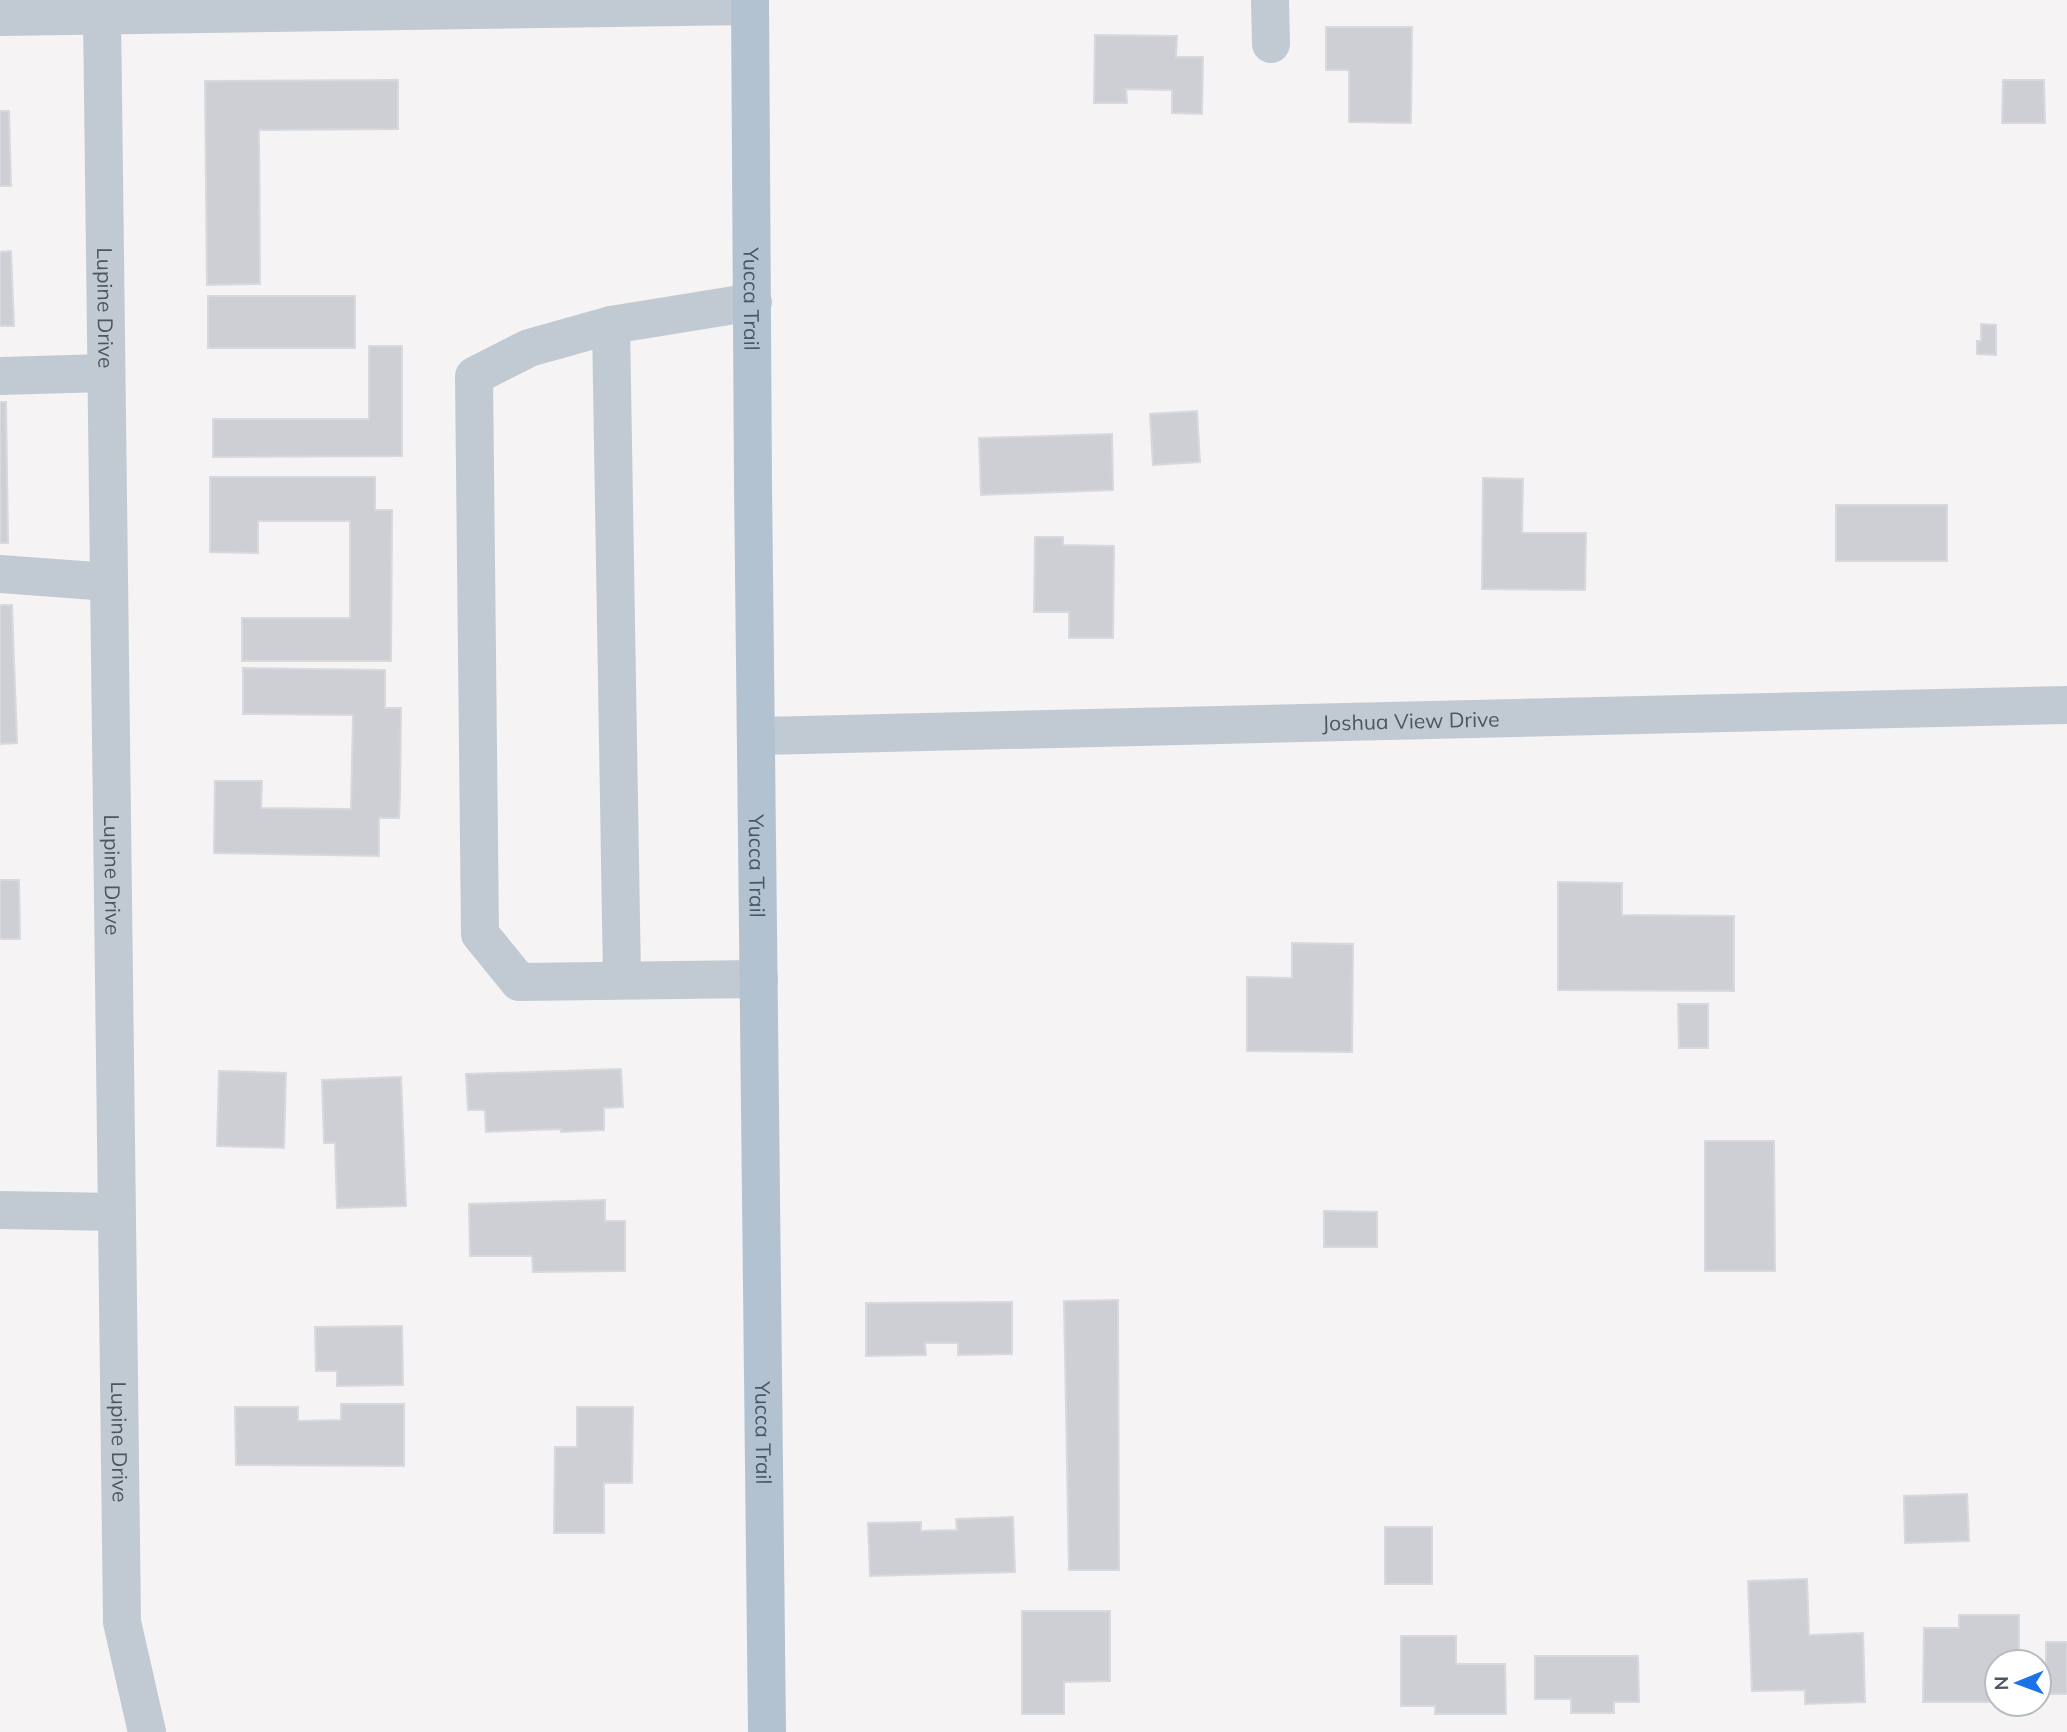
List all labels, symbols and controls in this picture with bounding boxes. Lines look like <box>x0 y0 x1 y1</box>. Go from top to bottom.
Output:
street label: Yucca Trail <box>739 246 765 351</box>
street label: Lupine Drive <box>92 247 119 369</box>
street label: Joshua View Drive <box>1322 705 1500 736</box>
street label: Yucca Trail <box>744 813 771 918</box>
street label: Lupine Drive <box>99 814 126 936</box>
street label: Yucca Trail <box>750 1380 777 1485</box>
street label: Lupine Drive <box>106 1381 134 1503</box>
north arrow <box>1983 1648 2053 1718</box>
text: N <box>1989 1676 2013 1691</box>

